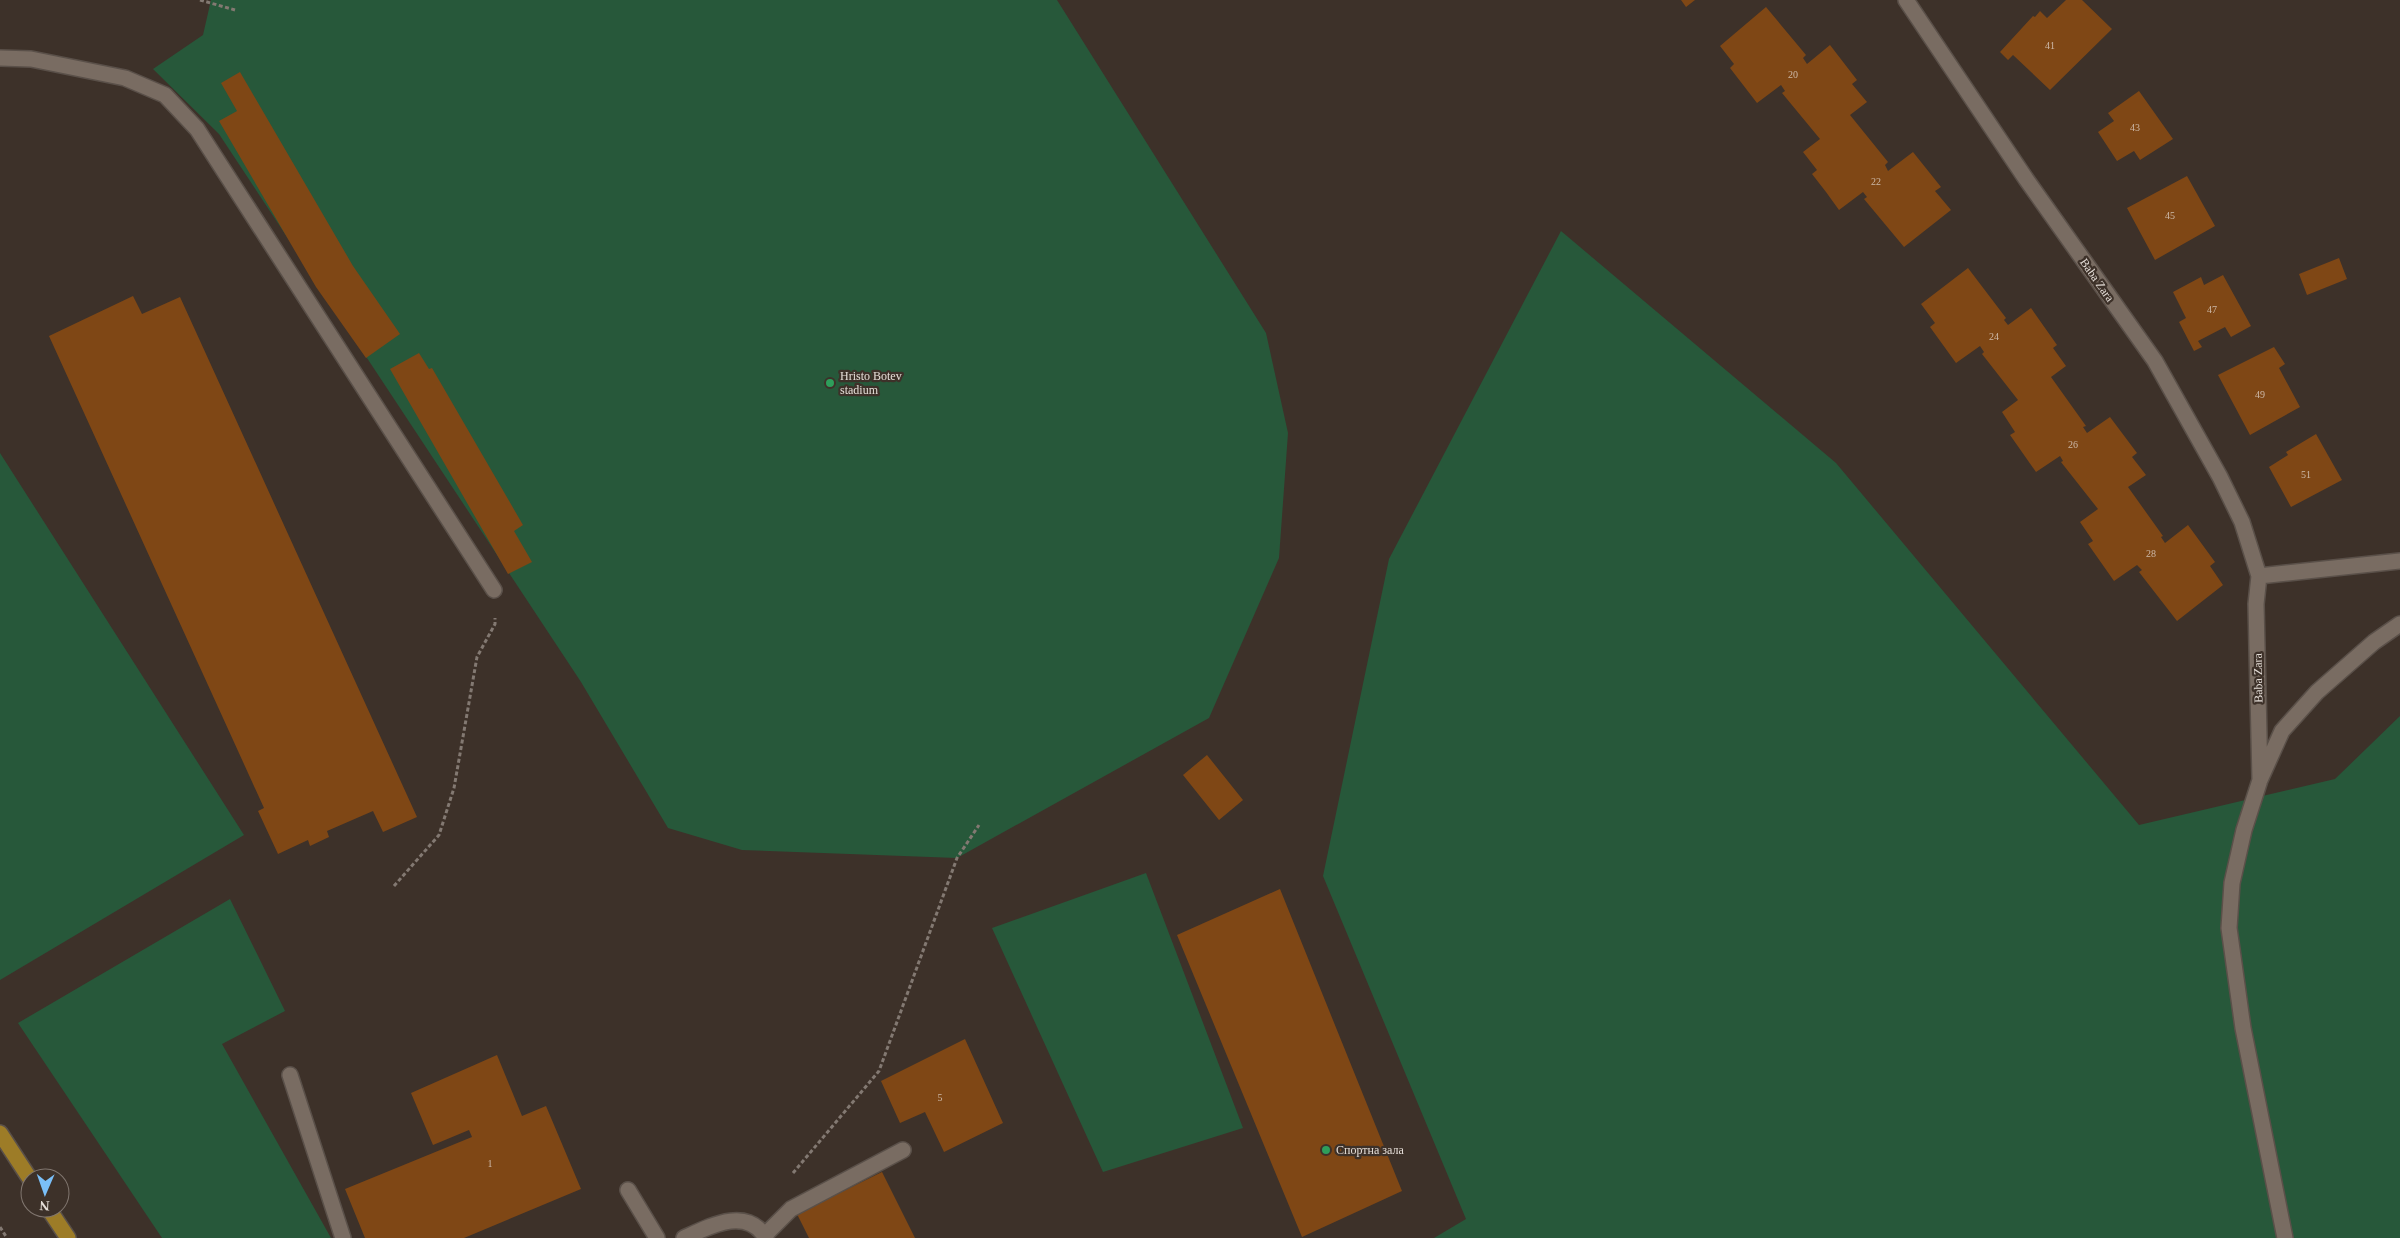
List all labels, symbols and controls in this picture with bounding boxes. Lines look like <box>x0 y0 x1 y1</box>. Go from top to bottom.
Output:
house number: 41 <box>2045 40 2055 51</box>
house number: 20 <box>1788 69 1798 80</box>
house number: 43 <box>2130 122 2140 133</box>
house number: 22 <box>1871 176 1881 187</box>
house number: 45 <box>2165 210 2175 221</box>
street label: Baba Zara <box>2077 256 2117 305</box>
house number: 47 <box>2207 304 2217 315</box>
house number: 24 <box>1989 331 1999 342</box>
place label: Hristo Botev stadium <box>840 369 902 397</box>
marker: Hristo Botev stadium <box>824 377 836 389</box>
house number: 49 <box>2255 389 2265 400</box>
house number: 26 <box>2068 439 2078 450</box>
house number: 51 <box>2301 469 2311 480</box>
house number: 28 <box>2146 548 2156 559</box>
street label: Baba Zara <box>2251 652 2265 703</box>
house number: 5 <box>938 1092 943 1103</box>
place label: Спортна зала <box>1336 1143 1404 1157</box>
marker: Спортна зала <box>1320 1144 1332 1156</box>
house number: 1 <box>488 1158 493 1169</box>
north arrow <box>20 1168 70 1218</box>
text: N <box>39 1198 50 1213</box>

